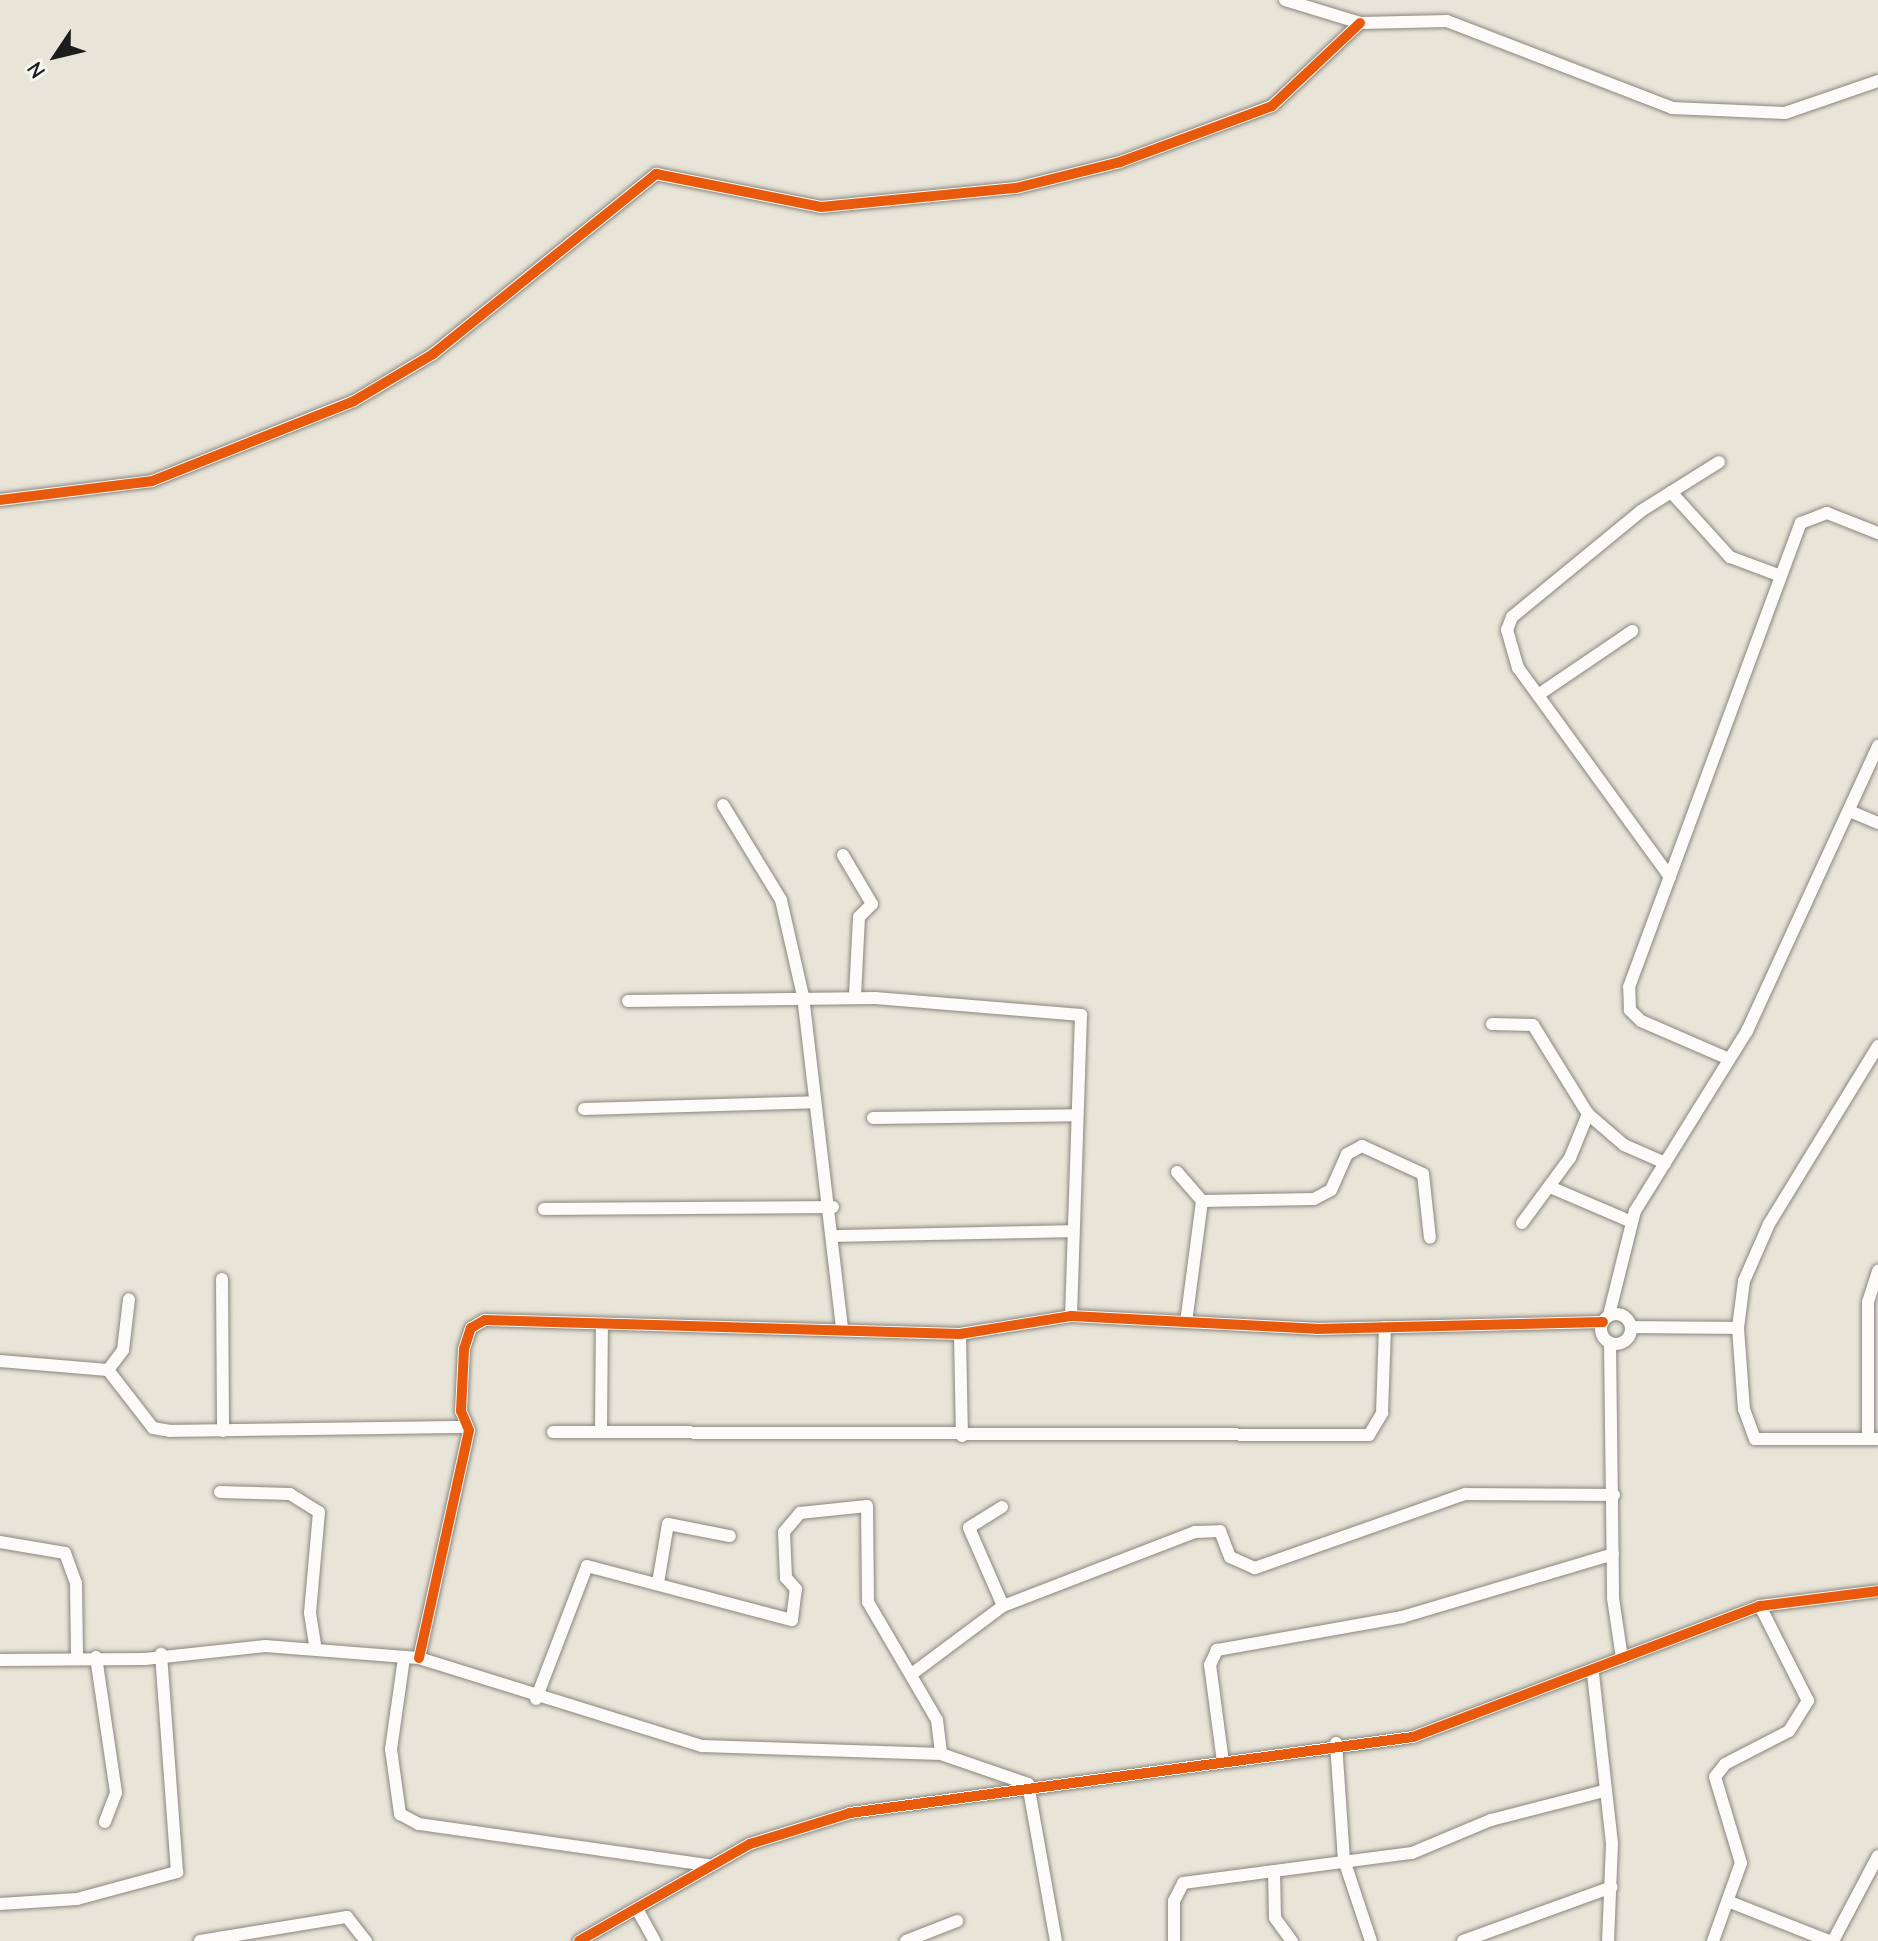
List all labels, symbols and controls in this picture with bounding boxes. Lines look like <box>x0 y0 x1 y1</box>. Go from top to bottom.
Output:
north arrow <box>16 16 96 96</box>
text: N <box>22 56 51 83</box>

